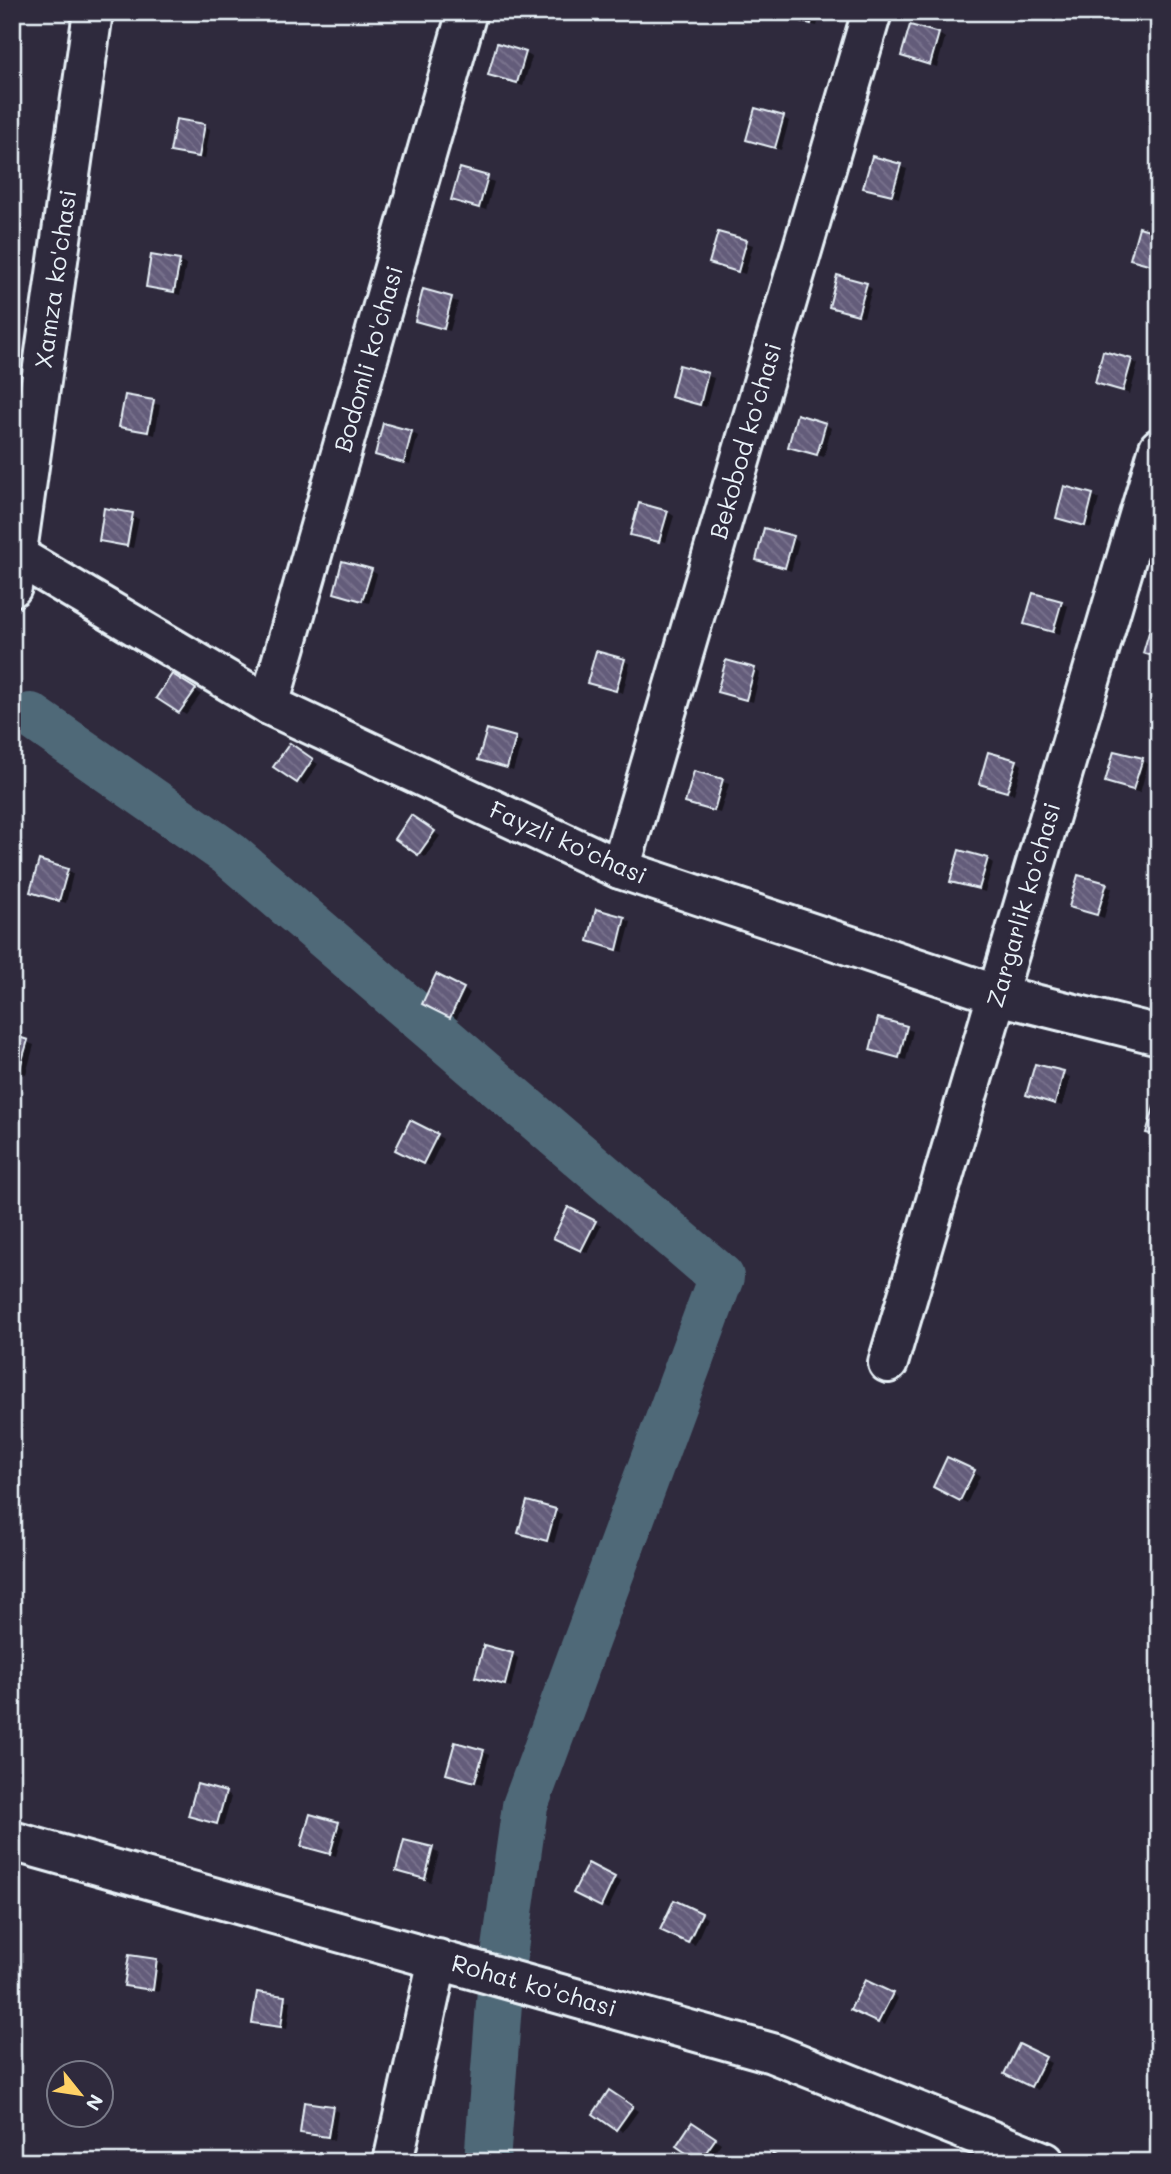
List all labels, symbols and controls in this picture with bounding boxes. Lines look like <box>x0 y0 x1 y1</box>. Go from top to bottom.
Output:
street label: Xamza ko'chasi <box>27 188 82 370</box>
street label: Bodomli ko'chasi <box>326 262 409 455</box>
street label: Bekobod ko'chasi <box>702 339 787 542</box>
street label: Fayzli ko'chasi <box>485 793 652 890</box>
street label: Zargarlik ko'chasi <box>978 799 1067 1011</box>
street label: Rohat ko'chasi <box>448 1946 621 2023</box>
north arrow <box>46 2058 116 2128</box>
text: N <box>81 2090 110 2115</box>

